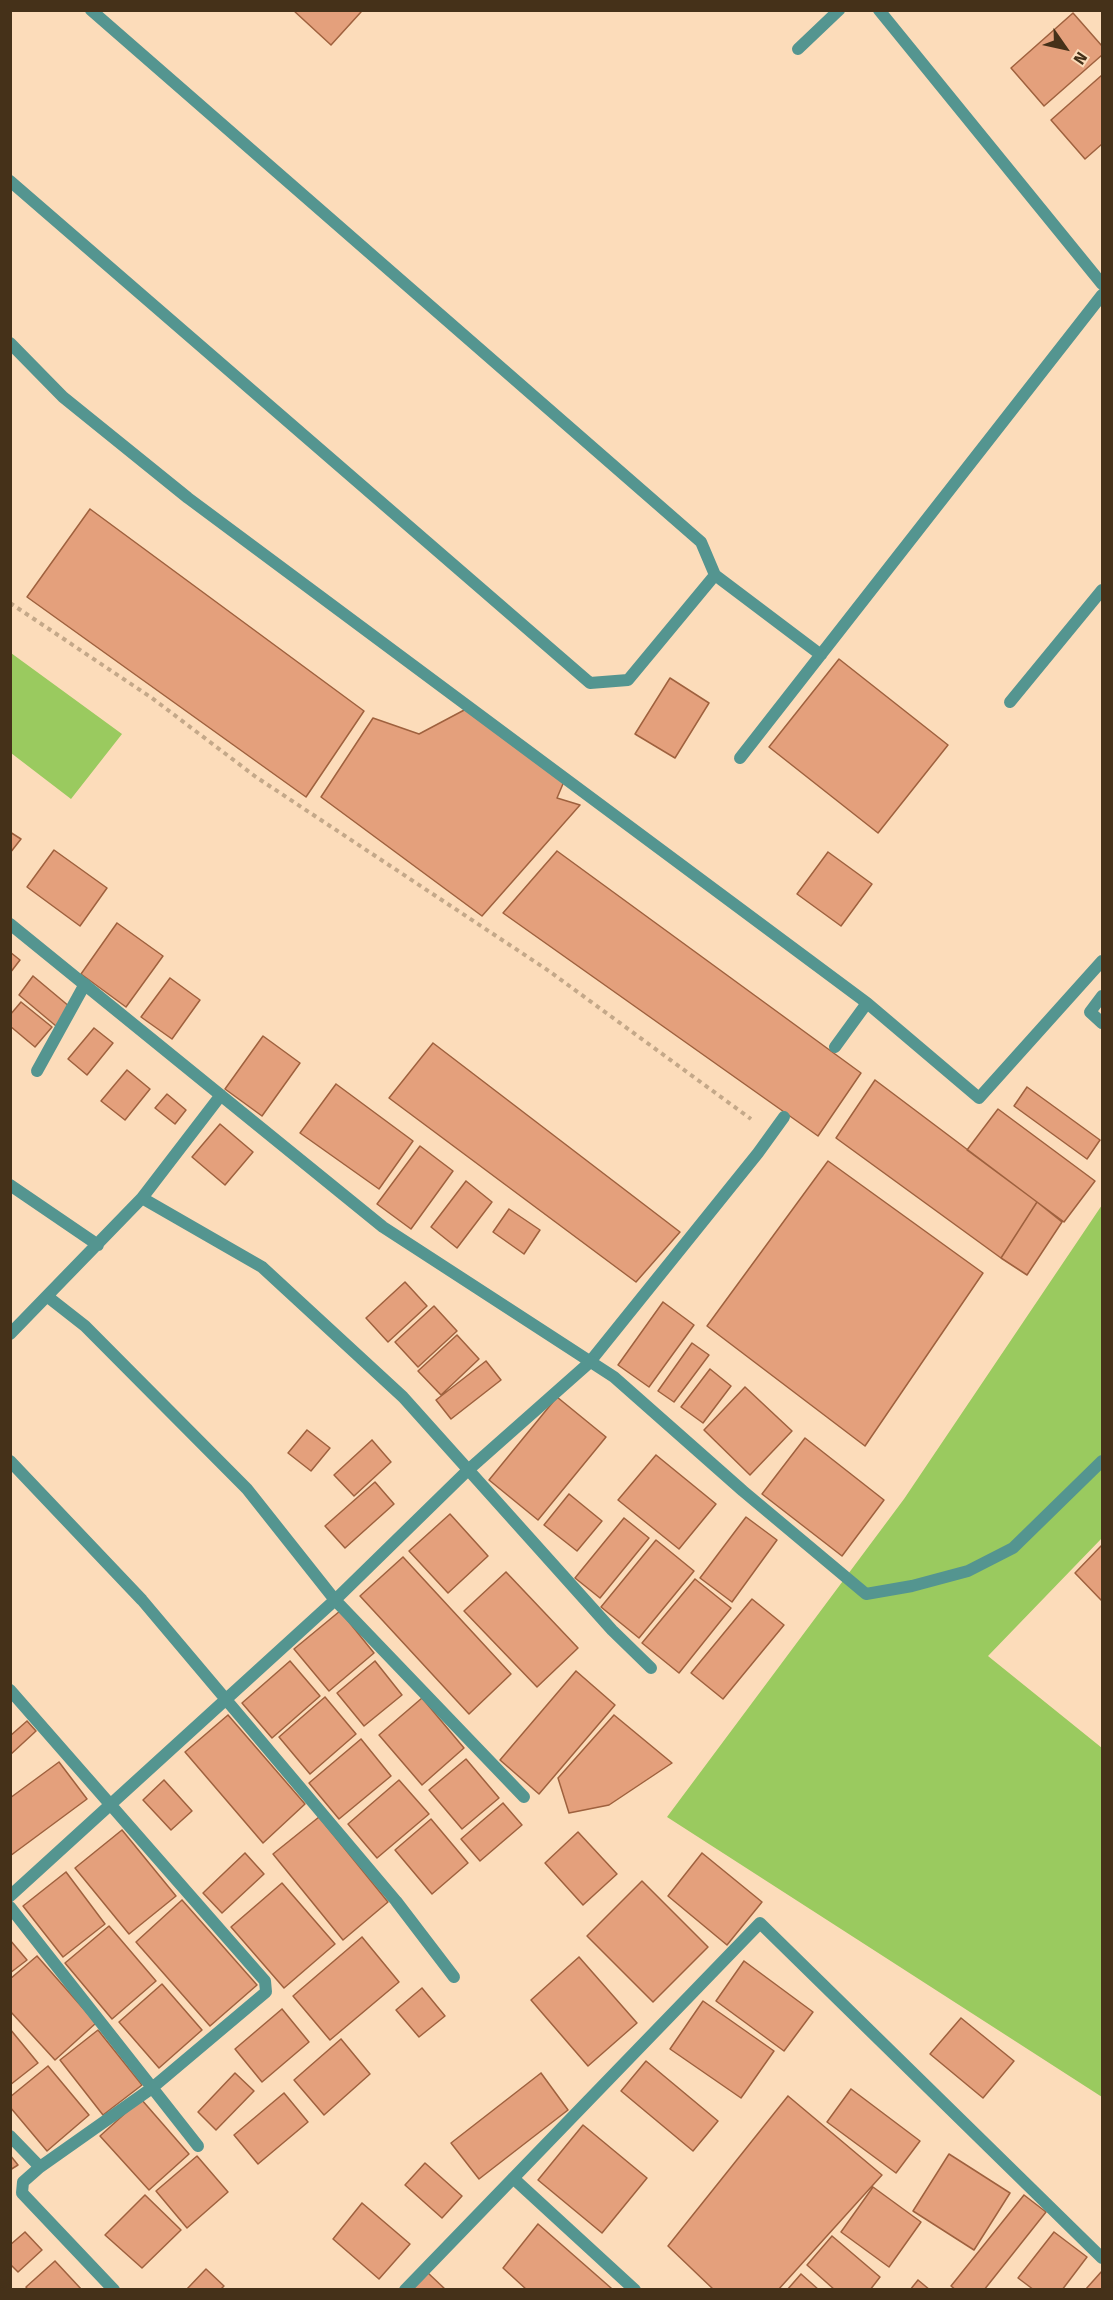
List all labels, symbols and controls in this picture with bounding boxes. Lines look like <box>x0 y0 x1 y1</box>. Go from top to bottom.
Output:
north arrow <box>1035 18 1095 78</box>
text: N <box>1069 49 1091 68</box>

